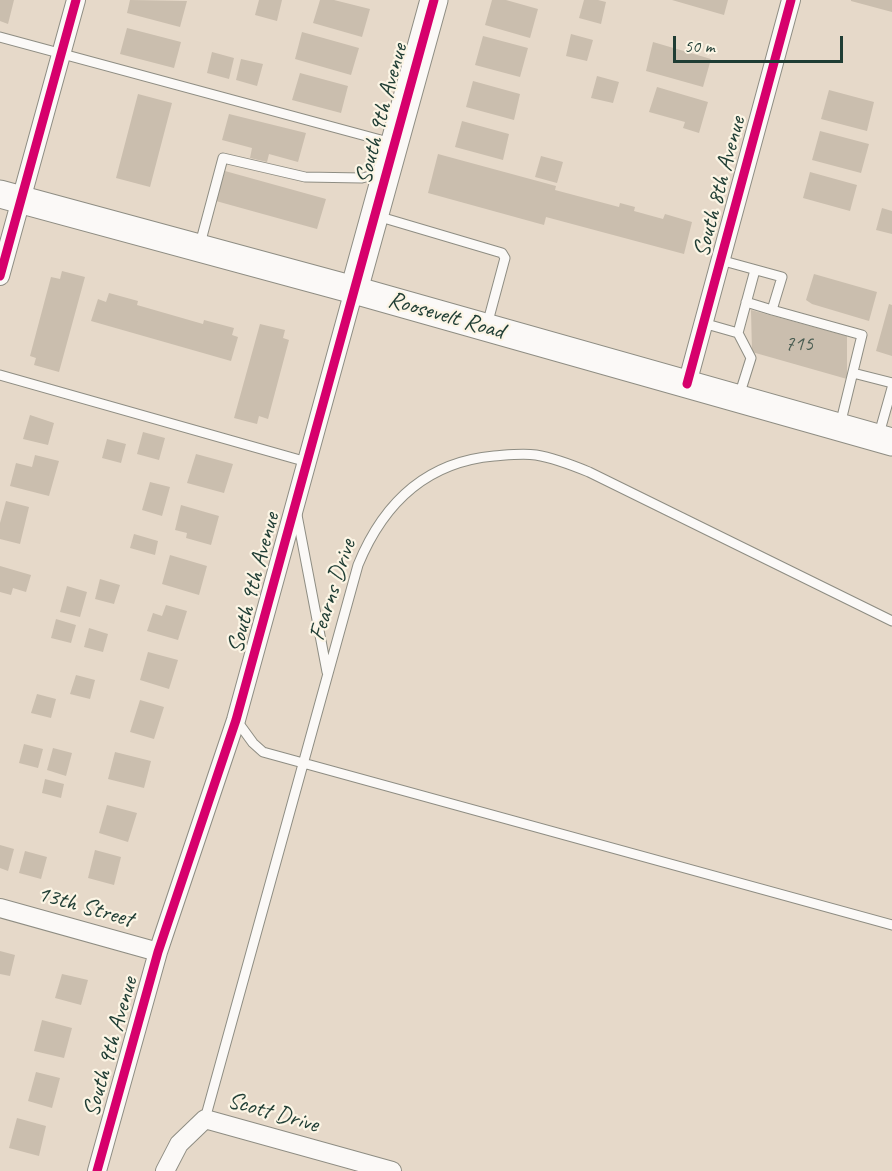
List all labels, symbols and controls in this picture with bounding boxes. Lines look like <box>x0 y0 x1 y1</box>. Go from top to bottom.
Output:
scale bar <box>676 24 846 62</box>
text: 50 m <box>684 35 715 57</box>
street label: South 9th Avenue <box>349 41 415 187</box>
street label: South 8th Avenue <box>687 114 753 260</box>
street label: Roosevelt Road <box>385 286 507 346</box>
house number: 715 <box>785 331 813 357</box>
street label: South 9th Avenue <box>221 510 287 656</box>
street label: Fearns Drive <box>303 536 363 644</box>
street label: 13th Street <box>34 880 136 934</box>
street label: South 9th Avenue <box>77 974 145 1120</box>
street label: Scott Drive <box>224 1086 322 1140</box>

